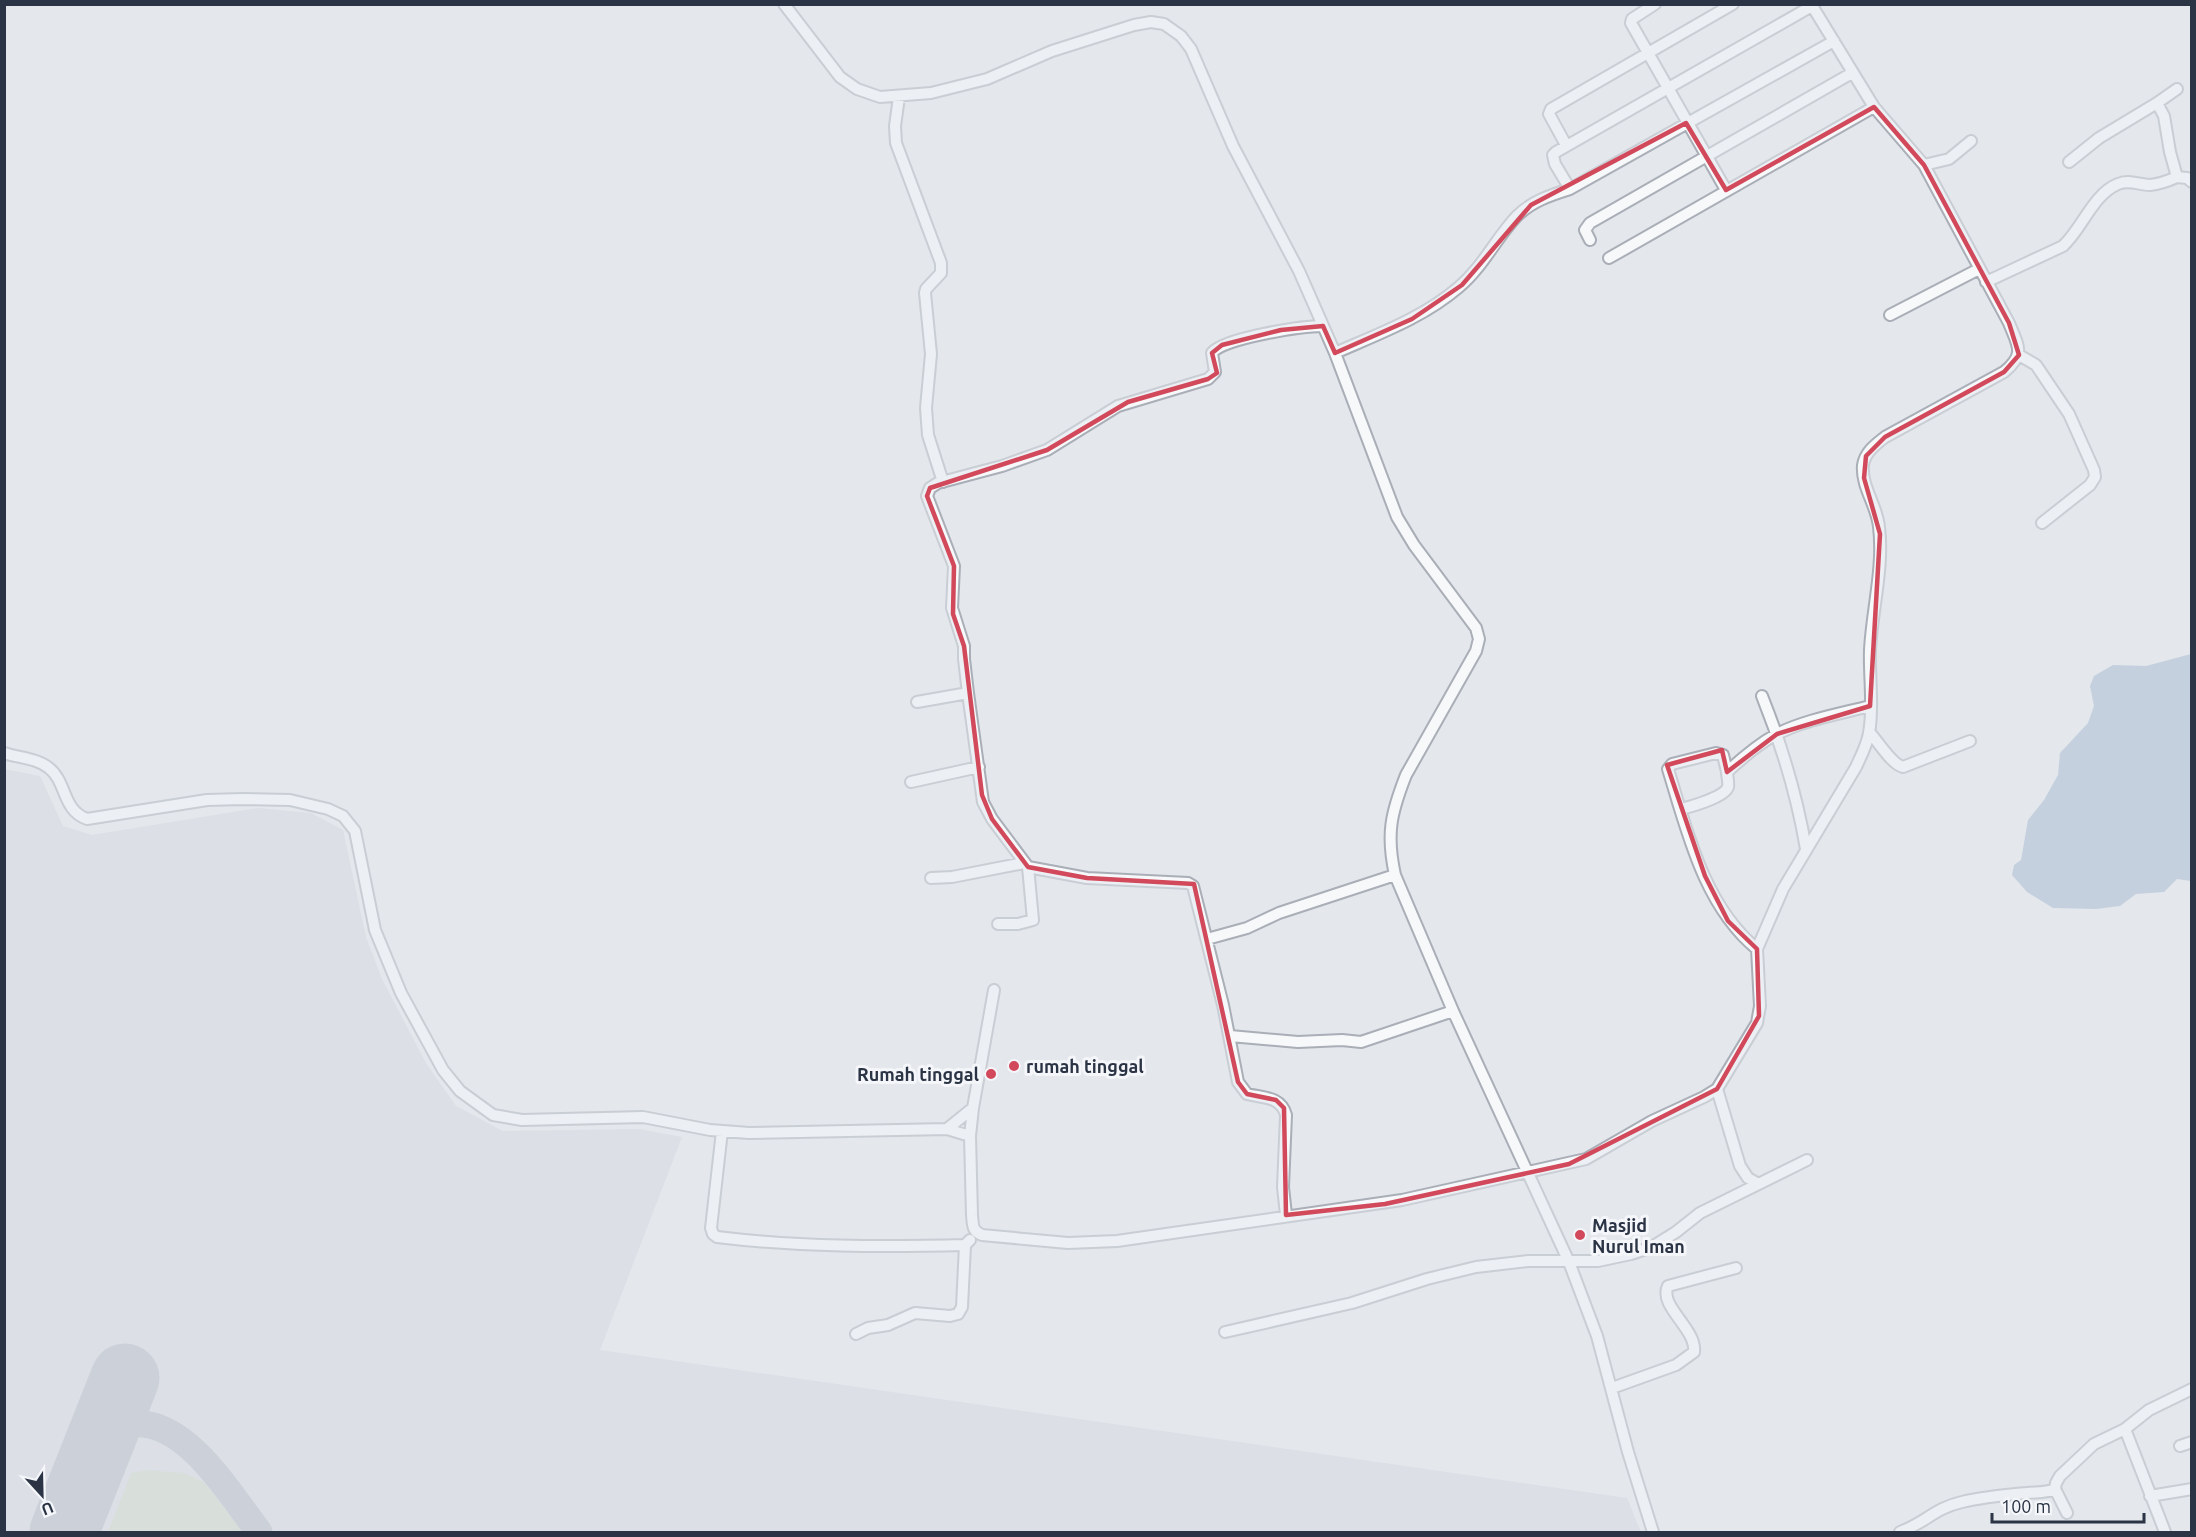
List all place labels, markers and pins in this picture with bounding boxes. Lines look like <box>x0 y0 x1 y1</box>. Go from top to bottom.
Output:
place label: rumah tinggal <box>1026 1056 1144 1076</box>
marker: rumah tinggal <box>1007 1059 1021 1073</box>
place label: Rumah tinggal <box>857 1064 980 1084</box>
marker: Rumah tinggal <box>984 1067 998 1081</box>
place label: Masjid Nurul Iman <box>1592 1215 1685 1256</box>
marker: Masjid Nurul Iman <box>1573 1228 1587 1242</box>

